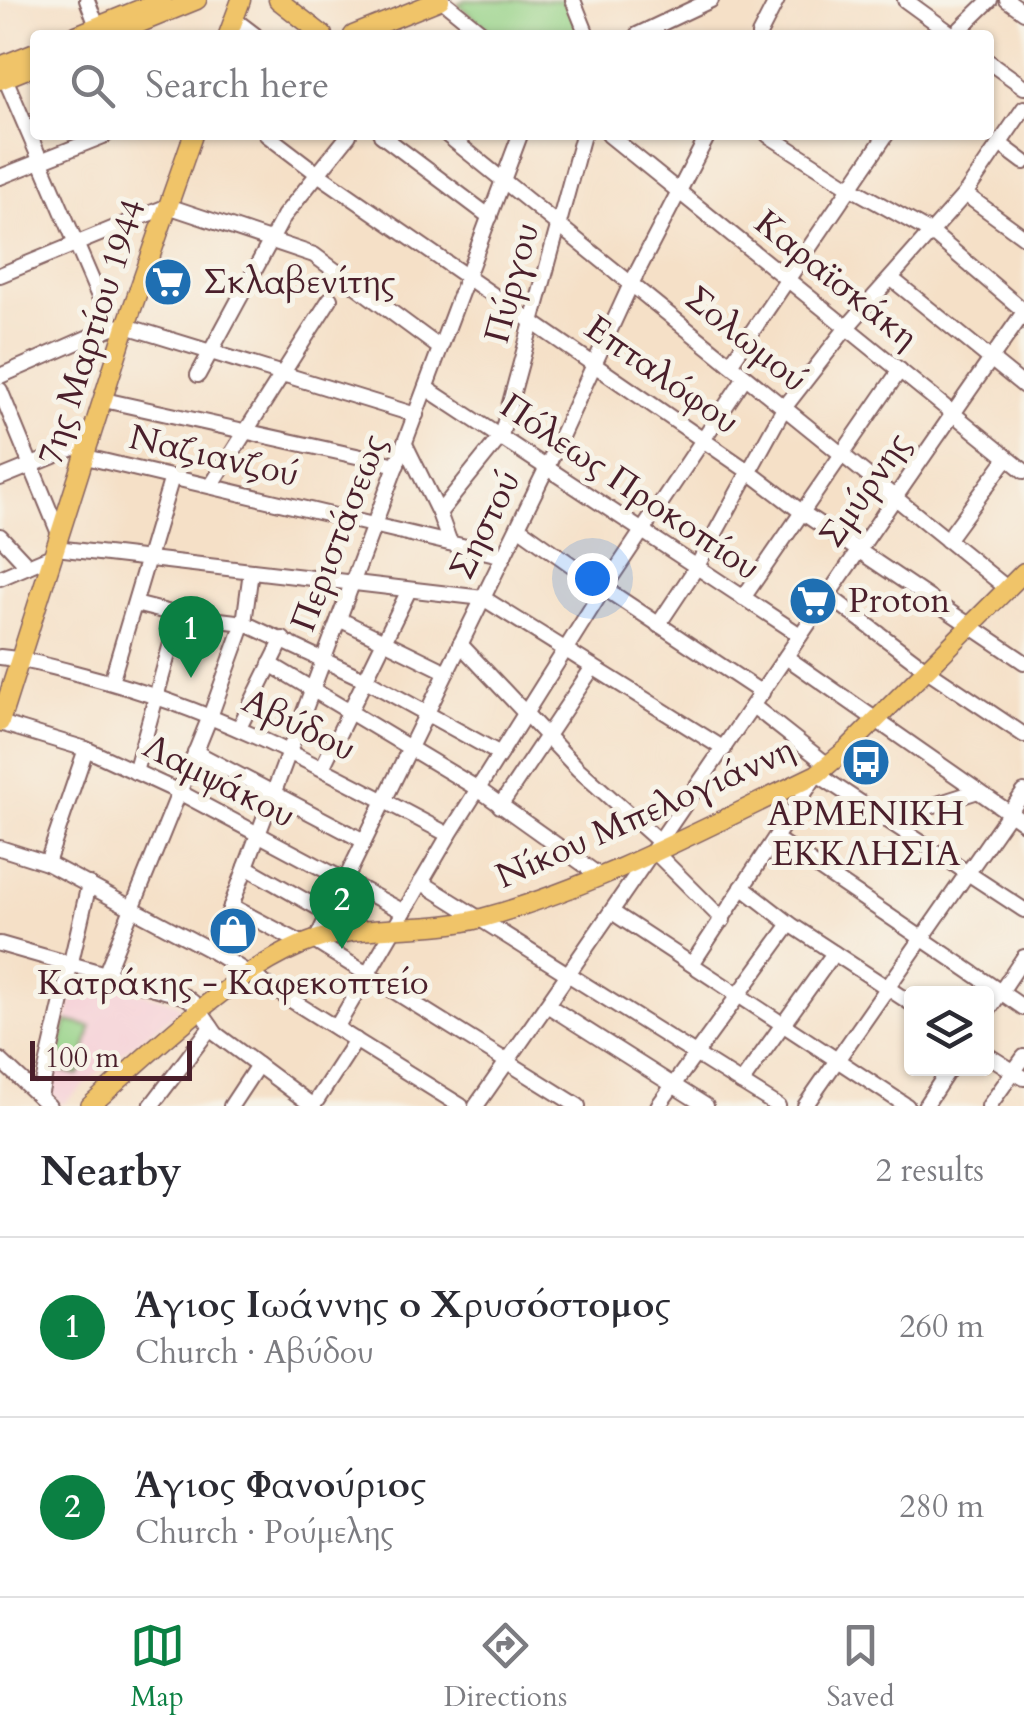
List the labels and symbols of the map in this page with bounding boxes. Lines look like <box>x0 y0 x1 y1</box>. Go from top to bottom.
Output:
street label: 7ης Μαρτίου 1944 <box>26 193 158 471</box>
street label: Καραϊσκάκη <box>744 199 928 361</box>
street label: Πύργου <box>473 218 551 348</box>
supermarket icon: Σκλαβενίτης <box>142 256 194 308</box>
place label: Σκλαβενίτης <box>203 258 395 306</box>
street label: Σολωμού <box>675 275 817 403</box>
street label: Επταλόφου <box>575 304 749 446</box>
street label: Πόλεως Προκοπίου <box>491 382 769 592</box>
street label: Ναζιανζού <box>125 413 303 499</box>
street label: Σμύρνης <box>808 423 922 557</box>
street label: Περιστάσεως <box>279 428 399 638</box>
street label: Σηστού <box>438 463 532 587</box>
your location <box>567 553 618 604</box>
supermarket icon: Proton <box>787 575 839 627</box>
place label: Proton <box>848 577 950 625</box>
pin: 1 <box>158 596 224 678</box>
street label: Αβύδου <box>234 677 364 773</box>
street label: Λαμψάκου <box>135 722 303 840</box>
street label: Νίκου Μπελογιάννη <box>488 726 802 900</box>
bus stop icon: ΑΡΜΕΝΙΚΗ ΕΚΚΛΗΣΙΑ <box>840 736 892 788</box>
place label: ΑΡΜΕΝΙΚΗ ΕΚΚΛΗΣΙΑ <box>767 790 965 878</box>
pin: 2 <box>310 866 374 949</box>
shop icon: Κατράκης - Καφεκοπτείο <box>207 905 259 957</box>
place label: Κατράκης - Καφεκοπτείο <box>37 959 429 1007</box>
scale bar <box>30 1036 192 1080</box>

